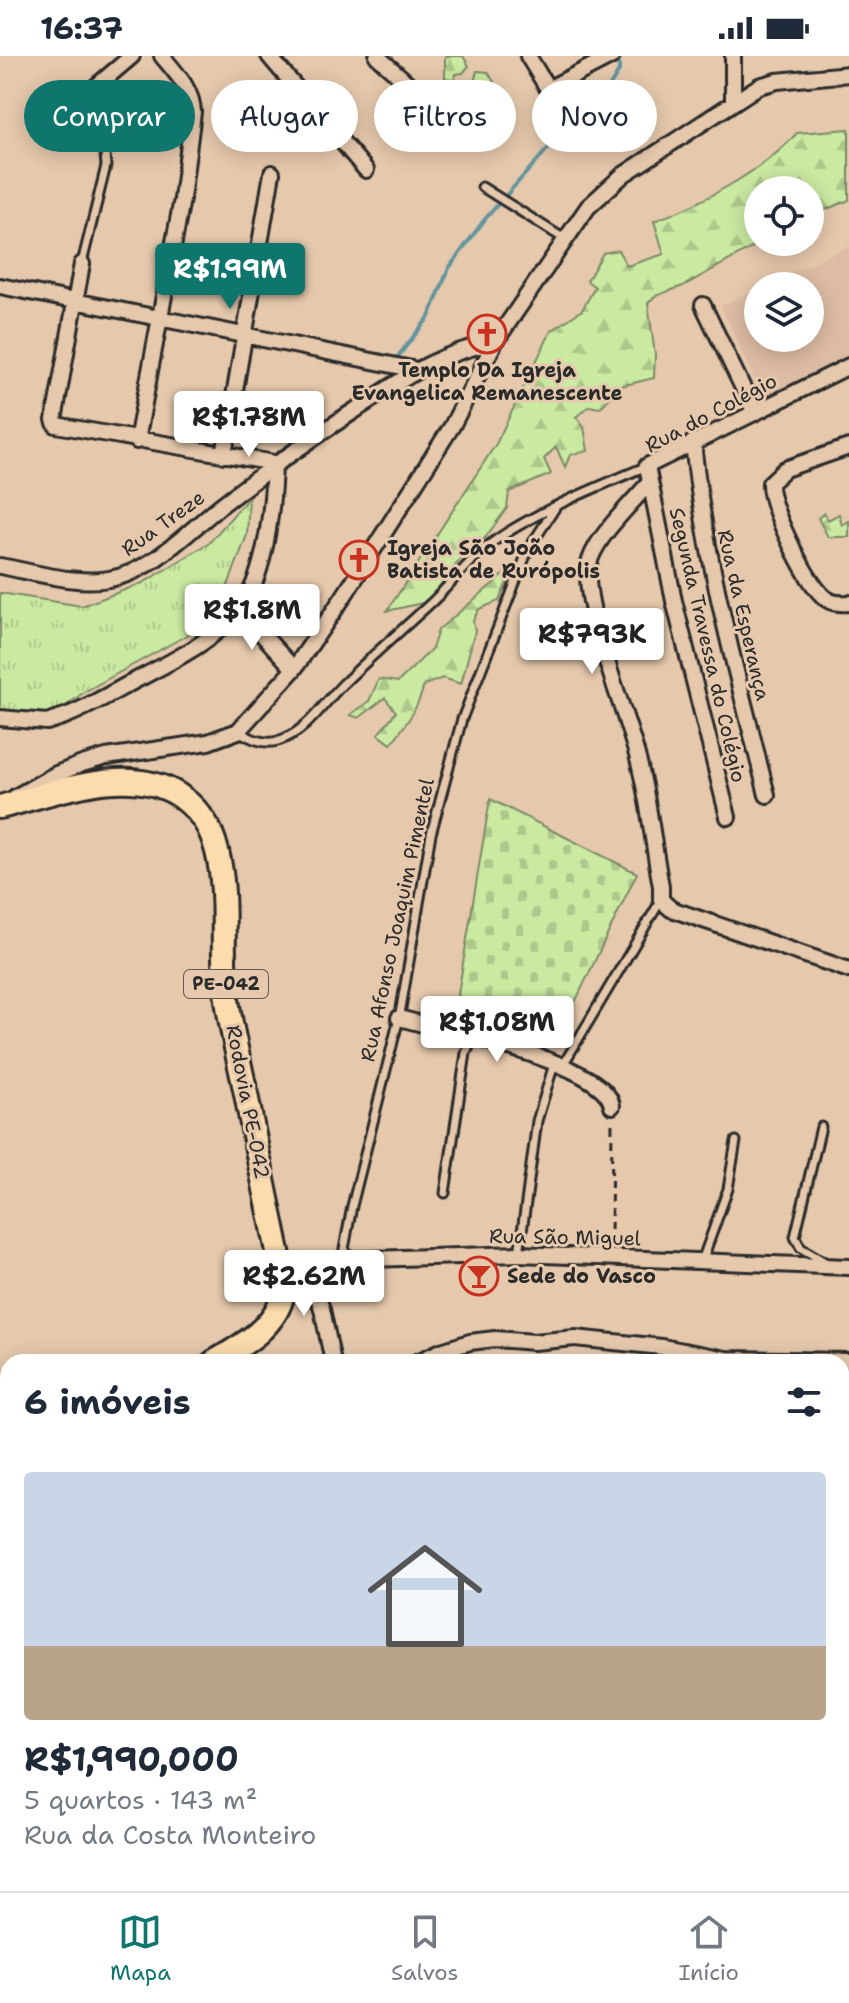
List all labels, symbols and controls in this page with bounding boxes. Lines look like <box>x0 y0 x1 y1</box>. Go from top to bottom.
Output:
text: 16:37 <box>40 8 123 49</box>
chip: Comprar <box>24 80 195 152</box>
chip: Alugar <box>211 80 358 152</box>
chip: Filtros <box>374 80 516 152</box>
chip: Novo <box>532 80 657 152</box>
map controls <box>744 176 824 352</box>
button: locate <box>744 176 824 256</box>
pin: R$1.99M <box>156 243 304 311</box>
text: R$1.99M <box>173 251 287 286</box>
button: layers <box>744 272 824 352</box>
church icon: Templo Da Igreja Evangelica Remanescente <box>466 313 508 355</box>
place label: Templo Da Igreja Evangelica Remanescente <box>352 357 622 406</box>
street label: Rua do Colégio <box>641 367 781 459</box>
pin: R$1.78M <box>175 391 323 459</box>
text: R$1.78M <box>192 399 306 434</box>
street label: Rua Treze <box>116 484 210 562</box>
street label: Segunda Travessa do Colégio <box>664 505 752 785</box>
street label: Rua da Esperança <box>712 527 776 704</box>
place label: Igreja São João Batista de Rurópolis <box>387 535 600 584</box>
church icon: Igreja São João Batista de Rurópolis <box>338 539 380 581</box>
pin: R$1.8M <box>187 584 317 652</box>
text: R$1.8M <box>203 592 301 627</box>
pin: R$793K <box>527 608 657 676</box>
text: R$793K <box>538 616 646 651</box>
street label: Rua Afonso Joaquim Pimentel <box>354 776 440 1064</box>
road number: PE-042 <box>184 970 268 998</box>
pin: R$1.08M <box>423 996 571 1064</box>
text: R$1.08M <box>439 1004 555 1039</box>
street label: Rodovia PE-042 <box>220 1023 276 1181</box>
street label: Rua São Miguel <box>489 1223 641 1251</box>
pin: R$2.62M <box>230 1250 378 1318</box>
bar icon: Sede do Vasco <box>458 1255 500 1297</box>
text: R$2.62M <box>242 1258 366 1293</box>
place label: Sede do Vasco <box>507 1263 656 1289</box>
text: 6 imóveis <box>24 1379 191 1425</box>
icon: filters <box>782 1380 826 1424</box>
icon: home <box>353 1524 497 1668</box>
text: R$1,990,000 <box>24 1736 239 1782</box>
text: 5 quartos · 143 m² <box>24 1782 257 1817</box>
text: Rua da Costa Monteiro <box>24 1817 316 1852</box>
tab: Mapa <box>110 1910 171 1987</box>
tab: Salvos <box>391 1910 458 1987</box>
tab: Início <box>679 1910 739 1987</box>

